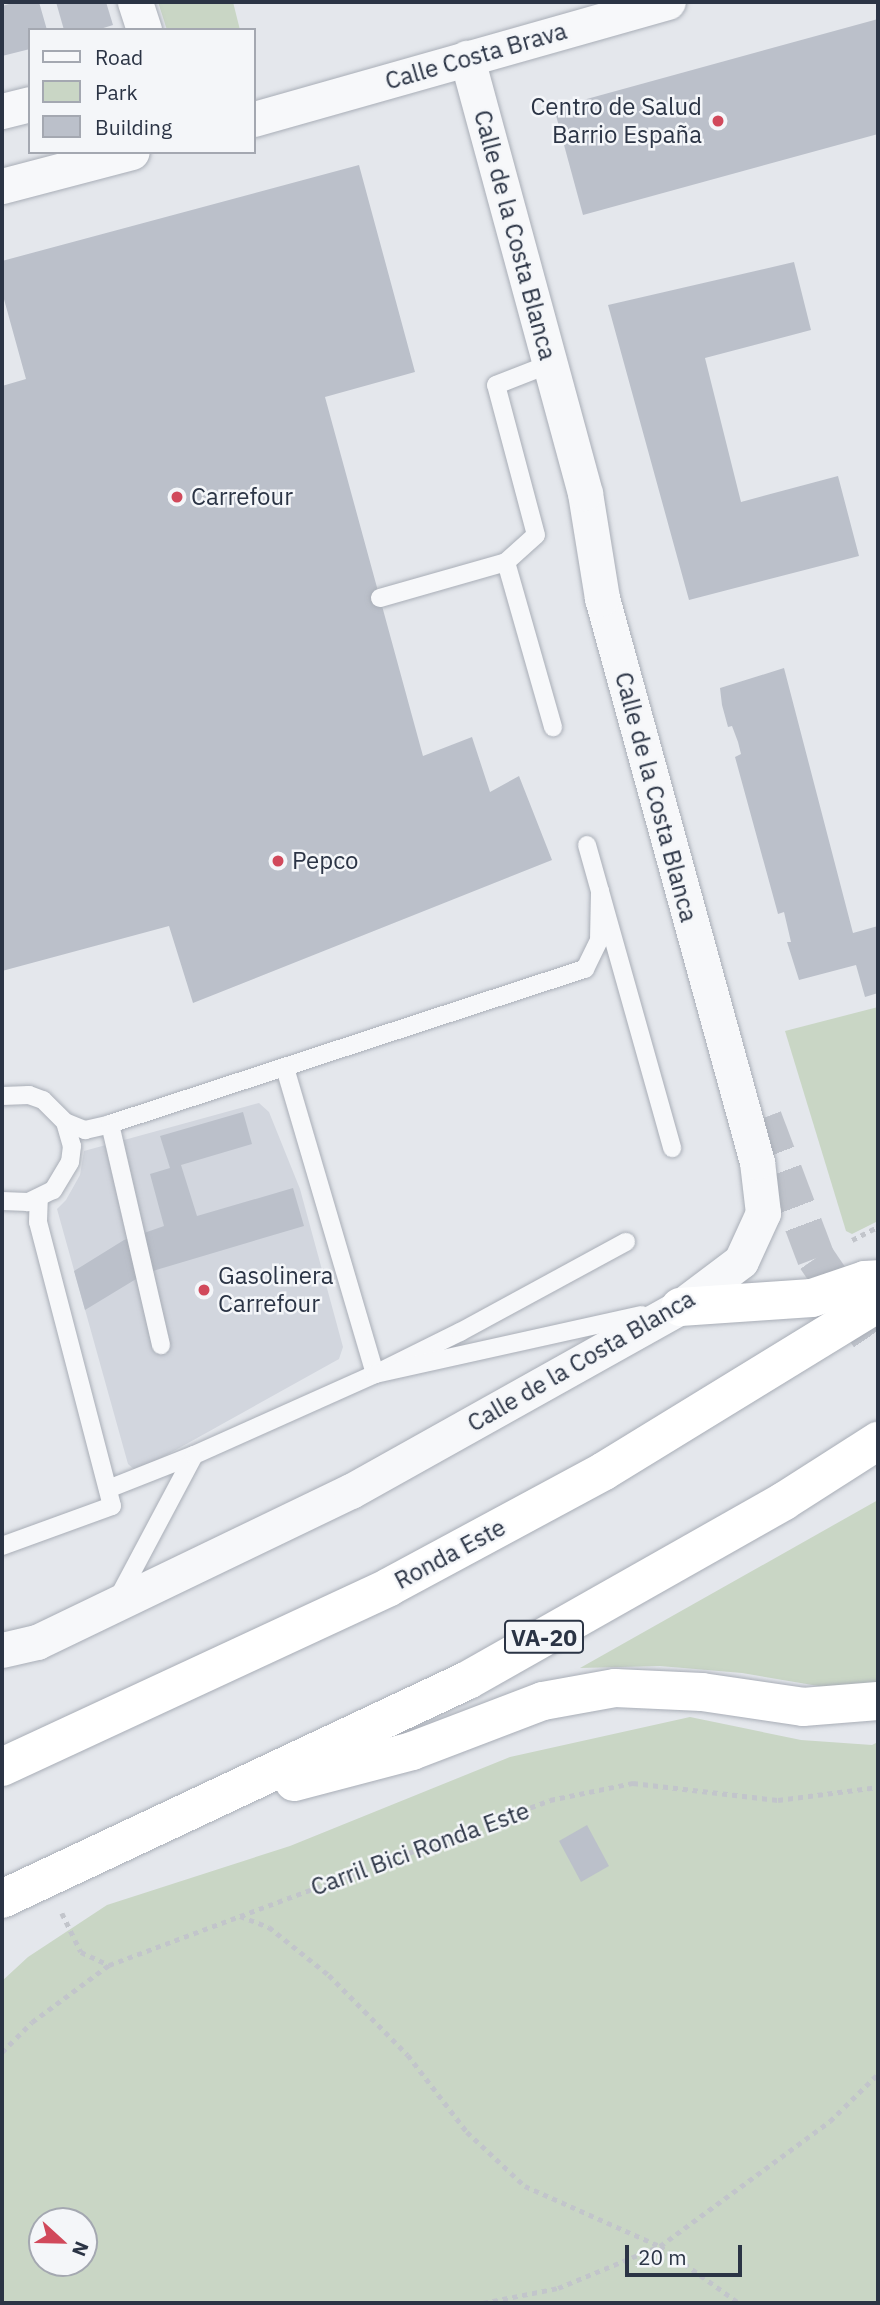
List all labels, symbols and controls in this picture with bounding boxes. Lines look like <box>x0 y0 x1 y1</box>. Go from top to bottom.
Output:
street label: Calle Costa Brava <box>382 16 570 96</box>
legend <box>28 28 256 154</box>
text: Road <box>95 43 143 71</box>
text: Park <box>95 78 138 106</box>
place label: Centro de Salud Barrio España <box>530 93 702 149</box>
street label: Calle de la Costa Blanca <box>468 107 562 363</box>
marker: Centro de Salud Barrio España <box>708 111 728 131</box>
text: Building <box>95 113 172 141</box>
place label: Carrefour <box>191 483 293 511</box>
marker: Carrefour <box>169 489 185 505</box>
street label: Calle de la Costa Blanca <box>609 669 703 925</box>
place label: Pepco <box>292 847 359 875</box>
marker: Pepco <box>270 853 286 869</box>
place label: Gasolinera Carrefour <box>218 1262 333 1318</box>
marker: Gasolinera Carrefour <box>196 1282 212 1298</box>
street label: Calle de la Costa Blanca <box>462 1284 700 1438</box>
street label: Ronda Este <box>390 1513 510 1595</box>
road number: VA-20 <box>504 1618 584 1656</box>
street label: Carril Bici Ronda Este <box>307 1796 533 1902</box>
north arrow <box>28 2207 98 2277</box>
scale bar <box>628 2232 745 2276</box>
text: N <box>67 2238 94 2260</box>
text: 20 m <box>638 2243 687 2271</box>

